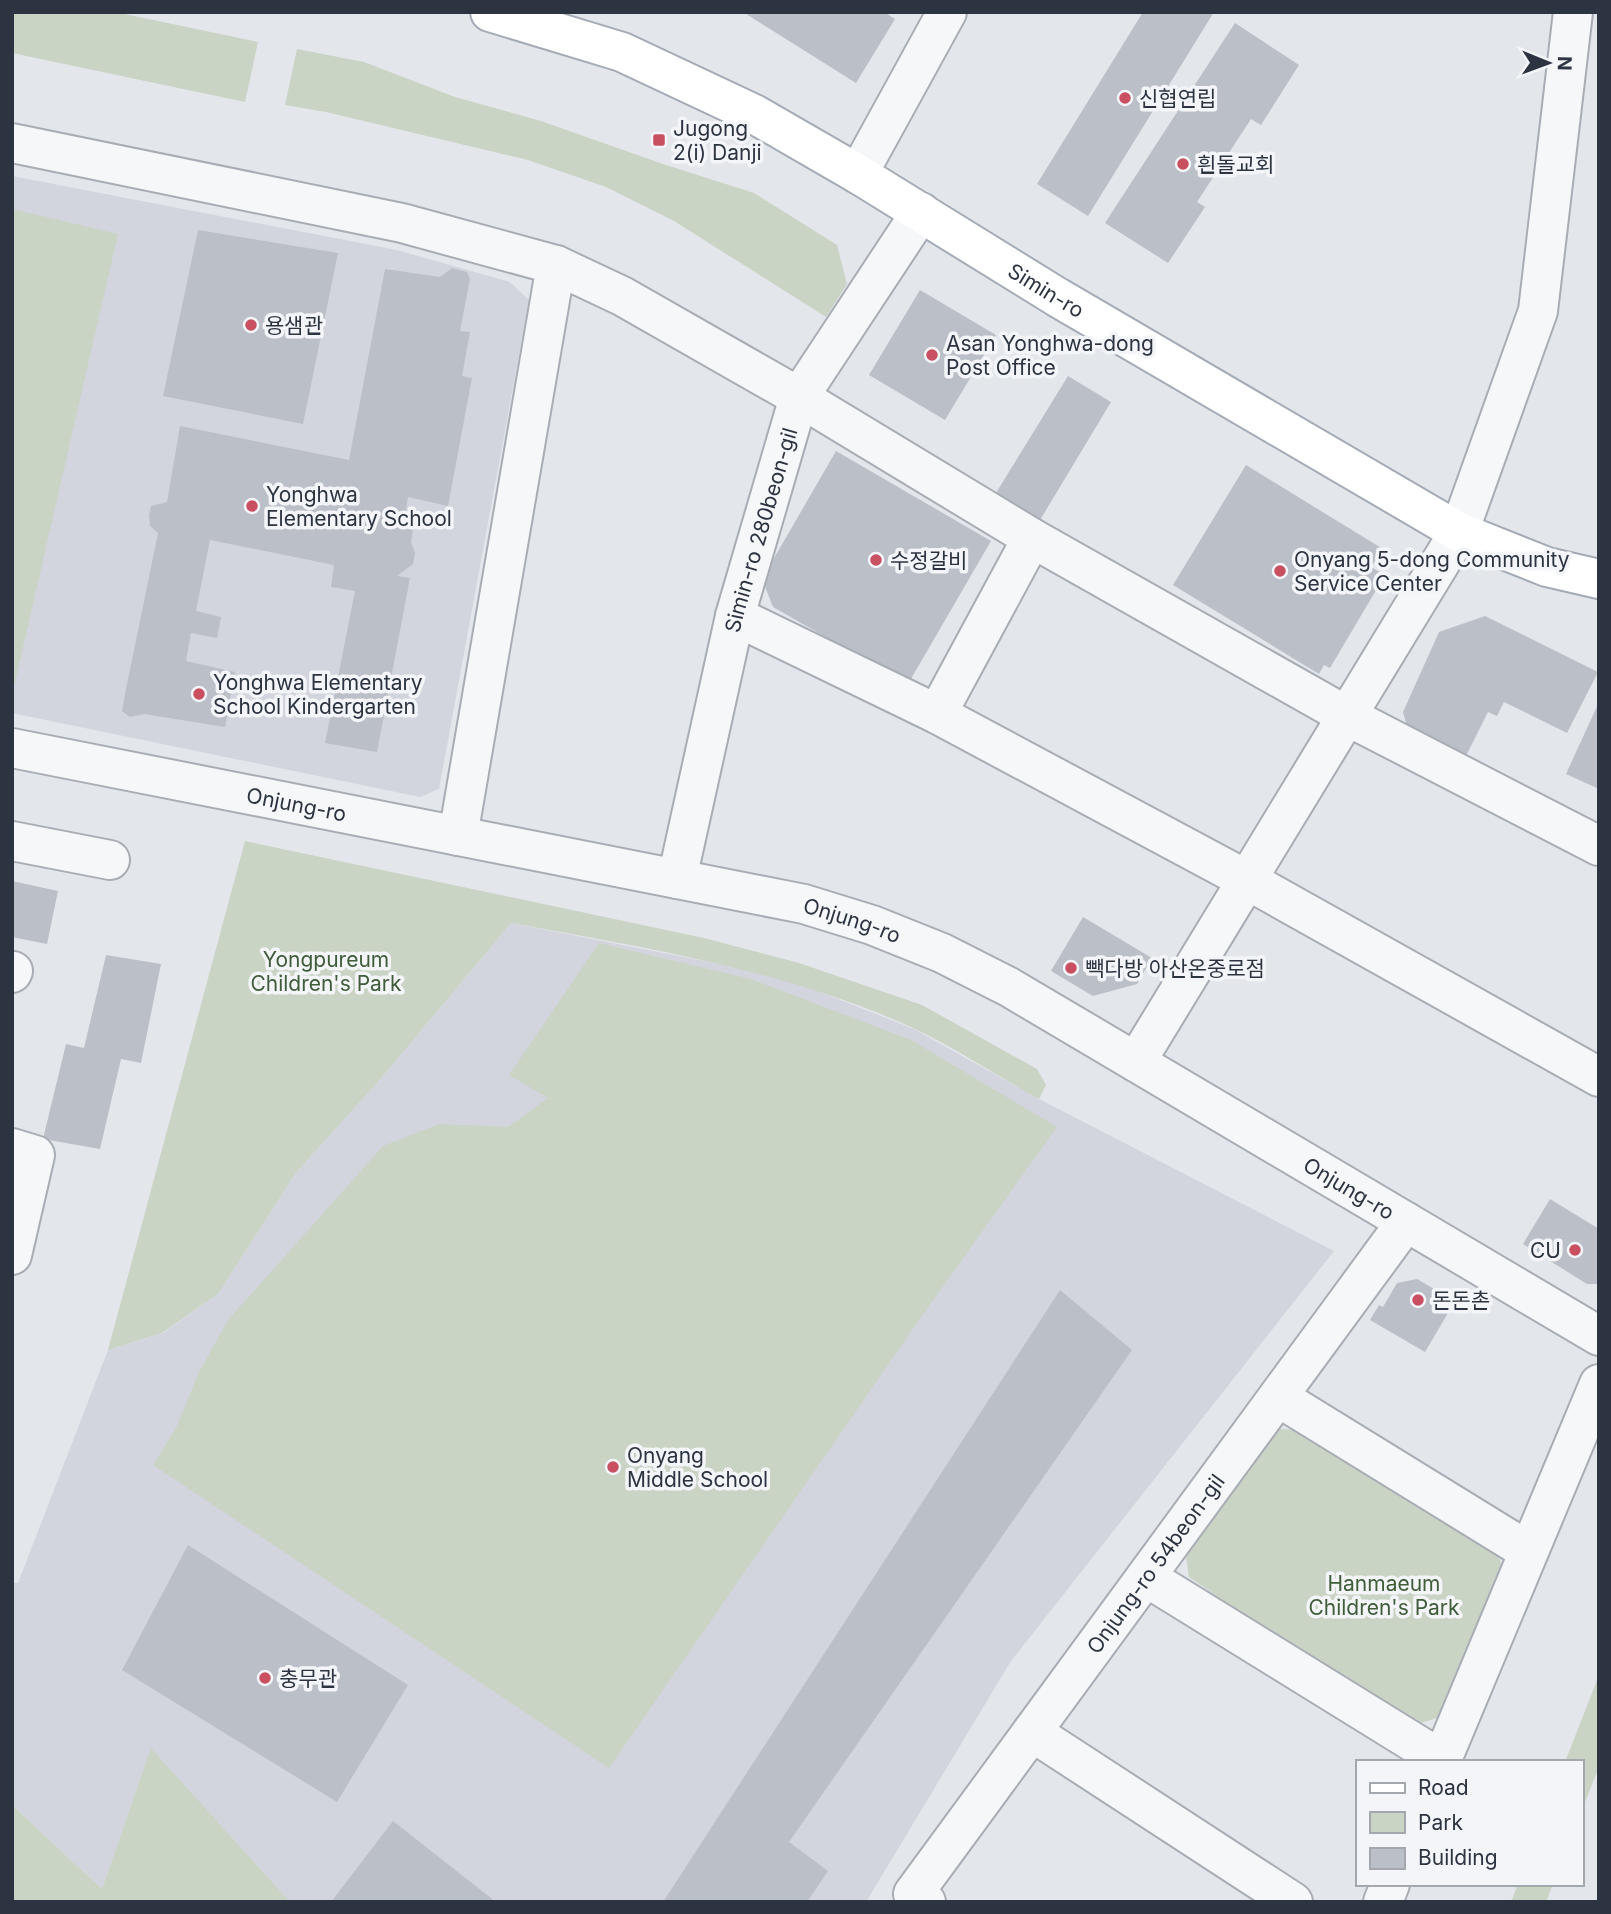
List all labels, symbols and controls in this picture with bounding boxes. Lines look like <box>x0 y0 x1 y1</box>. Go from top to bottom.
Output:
north arrow <box>1513 28 1583 98</box>
text: N <box>1553 56 1576 71</box>
place label: 신협연립 <box>1139 86 1216 111</box>
marker: 신협연립 <box>1117 90 1133 106</box>
place label: Jugong 2(i) Danji <box>673 116 762 165</box>
marker: Jugong 2(i) Danji <box>651 132 667 148</box>
place label: 흰돌교회 <box>1197 152 1274 177</box>
marker: 흰돌교회 <box>1175 156 1191 172</box>
street label: Simin-ro <box>1004 257 1089 323</box>
place label: 용샘관 <box>265 313 323 338</box>
marker: 용샘관 <box>243 317 259 333</box>
place label: Asan Yonghwa-dong Post Office <box>946 331 1154 380</box>
marker: Asan Yonghwa-dong Post Office <box>924 347 940 363</box>
street label: Simin-ro 280beon-gil <box>719 425 802 635</box>
place label: Yonghwa Elementary School <box>266 482 452 531</box>
marker: Yonghwa Elementary School <box>244 498 260 514</box>
place label: Onyang 5-dong Community Service Center <box>1294 547 1570 596</box>
place label: 수정갈비 <box>890 548 967 573</box>
marker: 수정갈비 <box>868 552 884 568</box>
marker: Onyang 5-dong Community Service Center <box>1272 563 1288 579</box>
place label: Yonghwa Elementary School Kindergarten <box>213 670 423 719</box>
marker: Yonghwa Elementary School Kindergarten <box>191 686 207 702</box>
street label: Onjung-ro <box>245 782 349 826</box>
street label: Onjung-ro <box>801 892 905 948</box>
park label: Yongpureum Children's Park <box>250 947 402 996</box>
place label: 빽다방 아산온중로점 <box>1085 956 1265 981</box>
marker: 빽다방 아산온중로점 <box>1063 960 1079 976</box>
street label: Onjung-ro <box>1299 1152 1399 1225</box>
place label: CU <box>1530 1238 1561 1263</box>
marker: CU <box>1567 1242 1583 1258</box>
place label: 돈돈촌 <box>1432 1288 1490 1313</box>
marker: 돈돈촌 <box>1410 1292 1426 1308</box>
place label: Onyang Middle School <box>627 1443 768 1492</box>
marker: Onyang Middle School <box>605 1459 621 1475</box>
street label: Onjung-ro 54beon-gil <box>1081 1469 1229 1658</box>
park label: Hanmaeum Children's Park <box>1308 1571 1460 1620</box>
place label: 충무관 <box>279 1666 337 1691</box>
marker: 충무관 <box>257 1670 273 1686</box>
legend <box>1356 1760 1583 1886</box>
text: Road <box>1418 1775 1469 1800</box>
text: Park <box>1418 1810 1463 1835</box>
text: Building <box>1418 1845 1498 1870</box>

